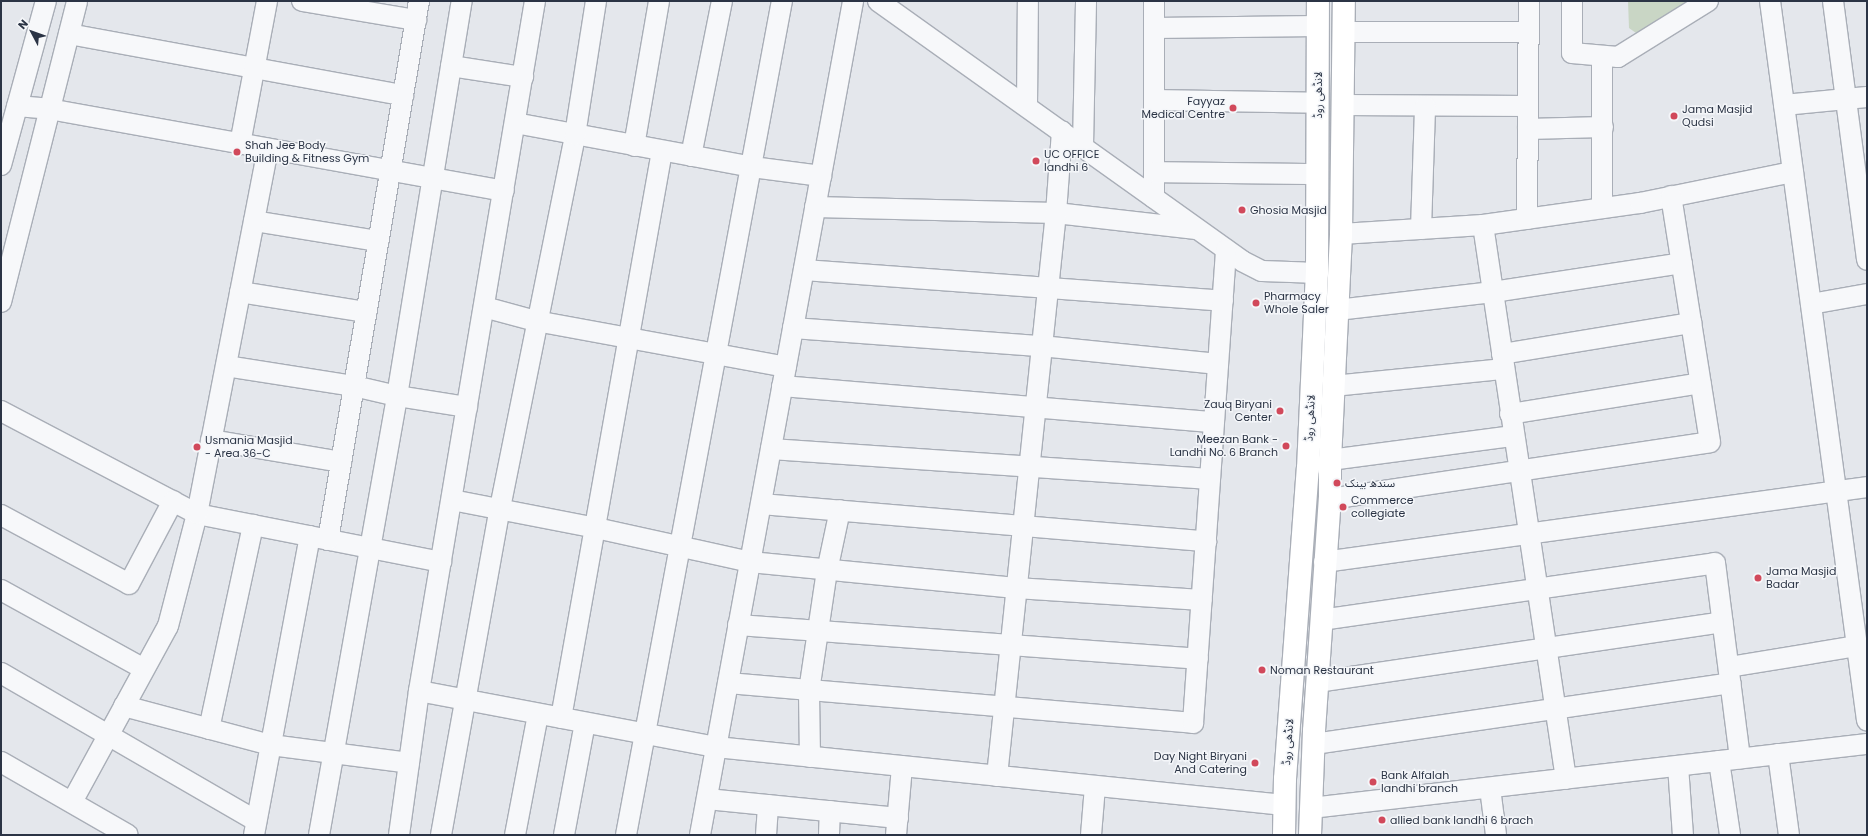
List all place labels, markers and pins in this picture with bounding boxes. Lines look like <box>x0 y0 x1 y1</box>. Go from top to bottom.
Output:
place label: Fayyaz Medical Centre <box>1142 95 1225 121</box>
marker: Fayyaz Medical Centre <box>1228 103 1238 113</box>
place label: Jama Masjid Qudsi <box>1682 103 1752 129</box>
marker: Jama Masjid Qudsi <box>1669 111 1679 121</box>
place label: Shah Jee Body Building & Fitness Gym <box>245 139 369 165</box>
marker: Shah Jee Body Building & Fitness Gym <box>232 147 242 157</box>
place label: UC OFFICE landhi 6 <box>1044 148 1099 174</box>
marker: UC OFFICE landhi 6 <box>1031 156 1041 166</box>
place label: Ghosia Masjid <box>1250 203 1327 217</box>
marker: Ghosia Masjid <box>1237 205 1247 215</box>
place label: Pharmacy Whole Saler <box>1264 290 1329 316</box>
marker: Pharmacy Whole Saler <box>1251 298 1261 308</box>
place label: Zauq Biryani Center <box>1204 398 1272 424</box>
marker: Zauq Biryani Center <box>1275 406 1285 416</box>
place label: Meezan Bank - Landhi No. 6 Branch <box>1170 433 1278 459</box>
place label: Usmania Masjid - Area 36-C <box>205 434 293 460</box>
marker: Meezan Bank - Landhi No. 6 Branch <box>1281 441 1291 451</box>
marker: Usmania Masjid - Area 36-C <box>192 442 202 452</box>
place label: سندھ بینک <box>1345 476 1395 490</box>
marker: سندھ بینک <box>1332 478 1342 488</box>
place label: Commerce collegiate <box>1351 494 1414 520</box>
marker: Commerce collegiate <box>1338 502 1348 512</box>
place label: Jama Masjid Badar <box>1766 565 1836 591</box>
marker: Jama Masjid Badar <box>1753 573 1763 583</box>
place label: Noman Restaurant <box>1270 663 1374 677</box>
marker: Noman Restaurant <box>1257 665 1267 675</box>
place label: Day Night Biryani And Catering <box>1154 750 1247 776</box>
marker: Day Night Biryani And Catering <box>1250 758 1260 768</box>
place label: Bank Alfalah landhi branch <box>1381 769 1458 795</box>
marker: Bank Alfalah landhi branch <box>1368 777 1378 787</box>
place label: allied bank landhi 6 brach <box>1390 813 1533 827</box>
marker: allied bank landhi 6 brach <box>1377 815 1387 825</box>

